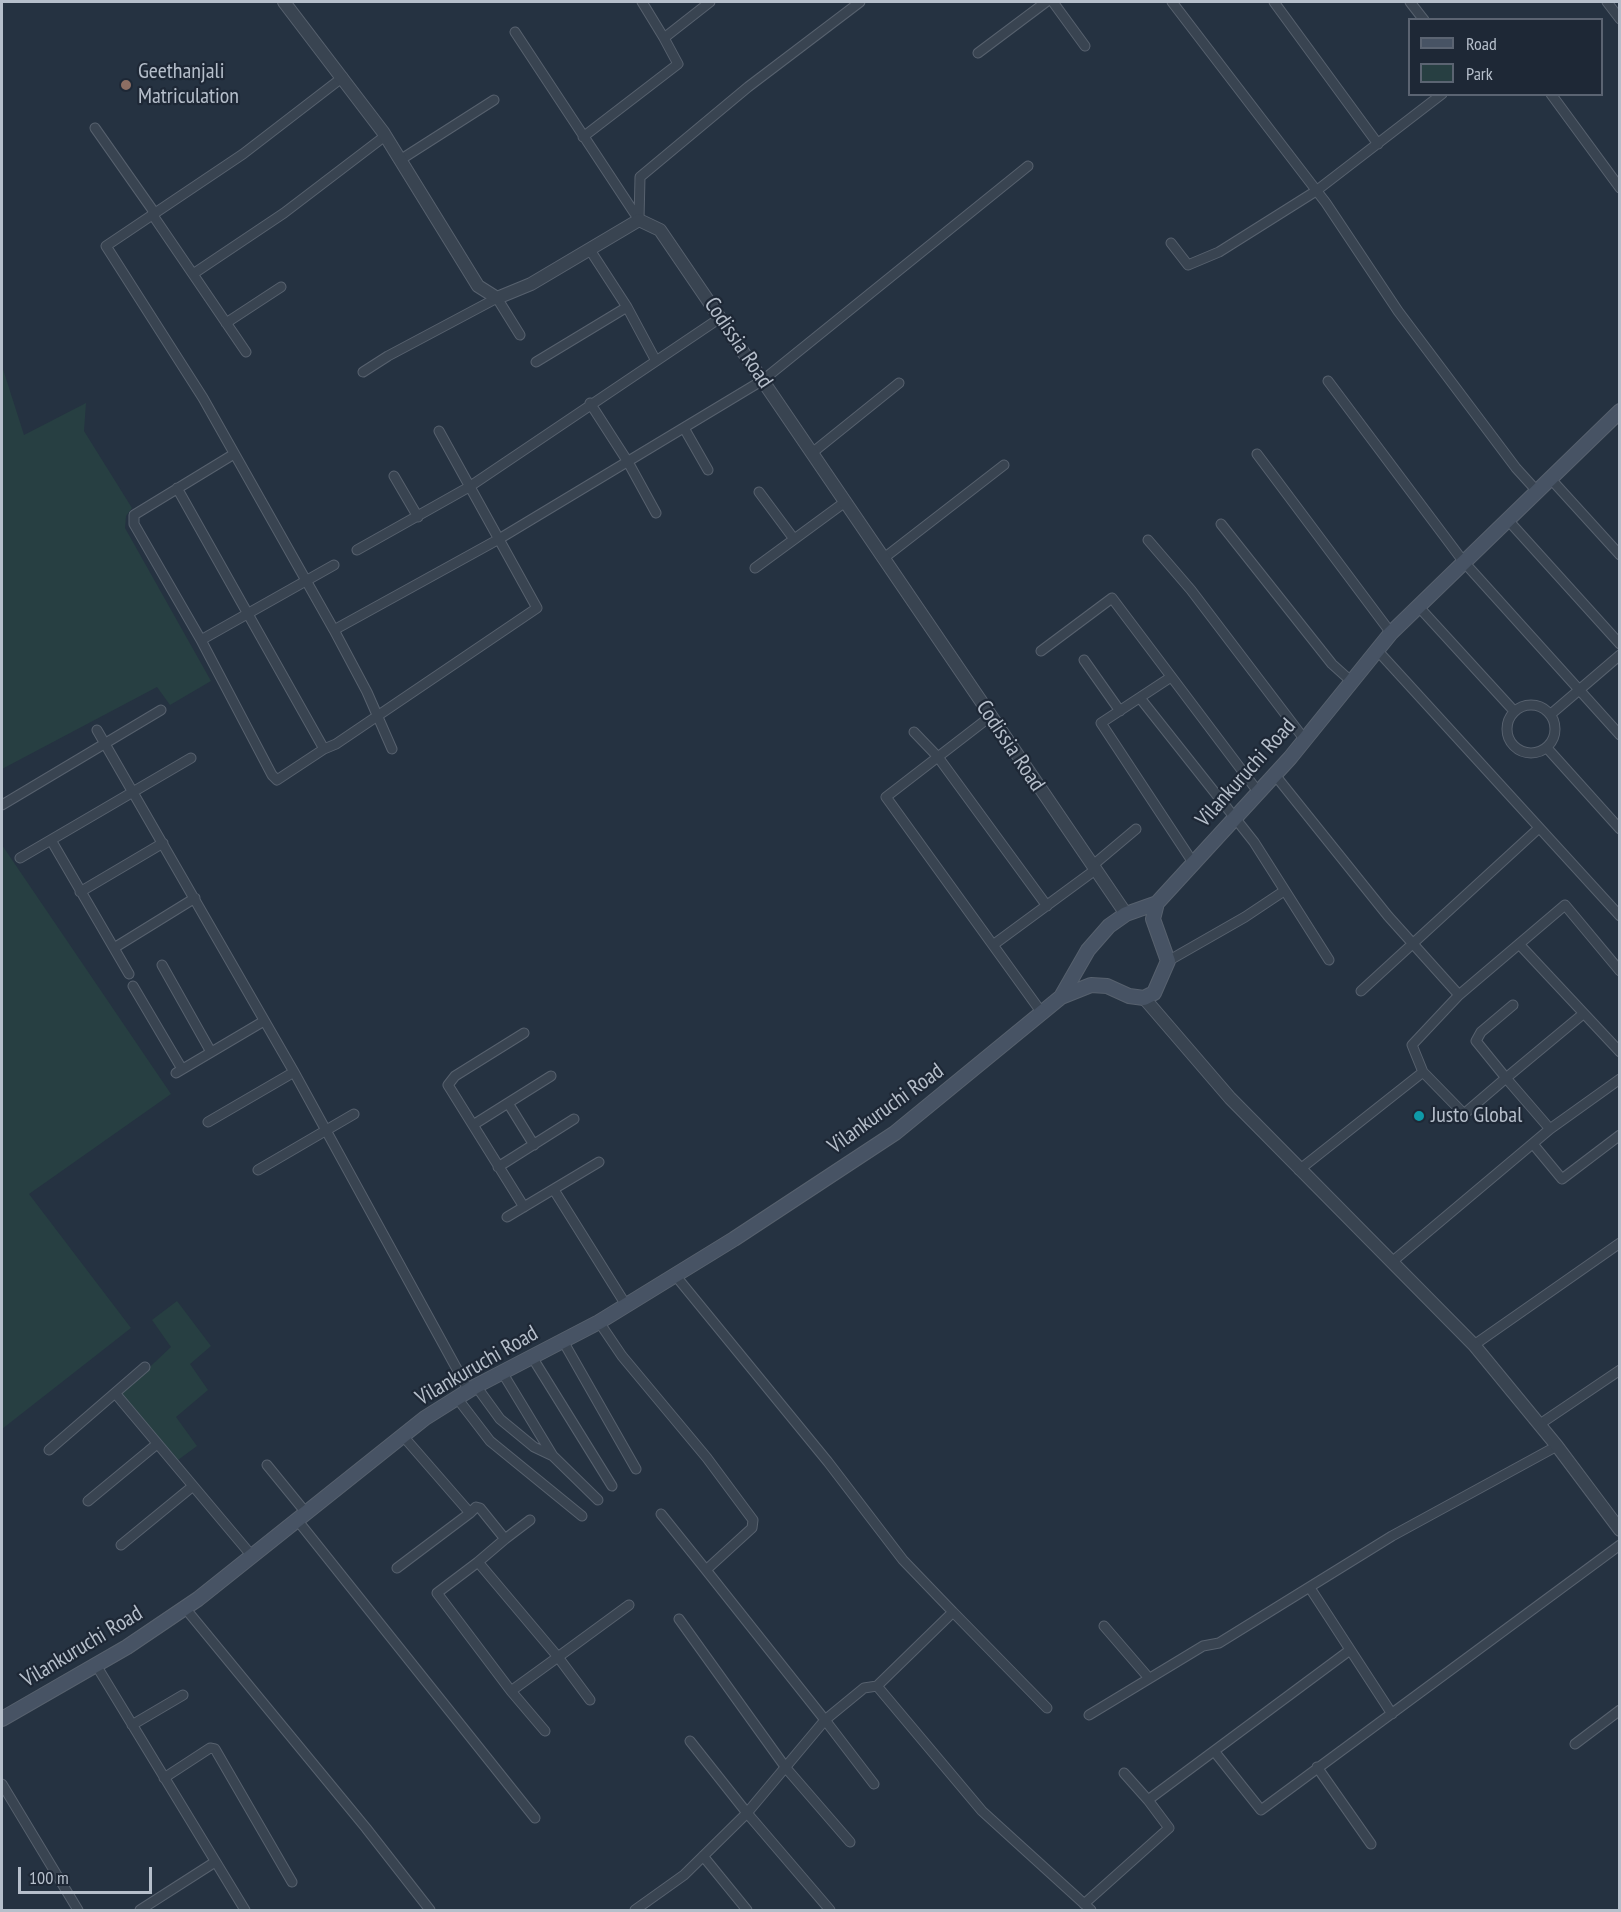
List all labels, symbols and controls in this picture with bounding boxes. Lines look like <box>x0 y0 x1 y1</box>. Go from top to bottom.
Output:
legend <box>1408 18 1603 96</box>
text: Road <box>1466 32 1497 55</box>
place label: Geethanjali Matriculation <box>138 59 239 110</box>
text: Park <box>1466 62 1493 85</box>
marker: Geethanjali Matriculation <box>119 78 133 92</box>
street label: Codissia Road <box>698 293 778 393</box>
street label: Codissia Road <box>970 696 1050 796</box>
street label: Vilankuruchi Road <box>1190 713 1302 833</box>
street label: Vilankuruchi Road <box>823 1058 949 1160</box>
place label: Justo Global <box>1431 1103 1522 1129</box>
marker: Justo Global <box>1412 1109 1426 1123</box>
street label: Vilankuruchi Road <box>411 1320 543 1412</box>
street label: Vilankuruchi Road <box>17 1600 147 1694</box>
scale bar <box>21 1855 154 1893</box>
text: 100 m <box>29 1866 69 1889</box>

